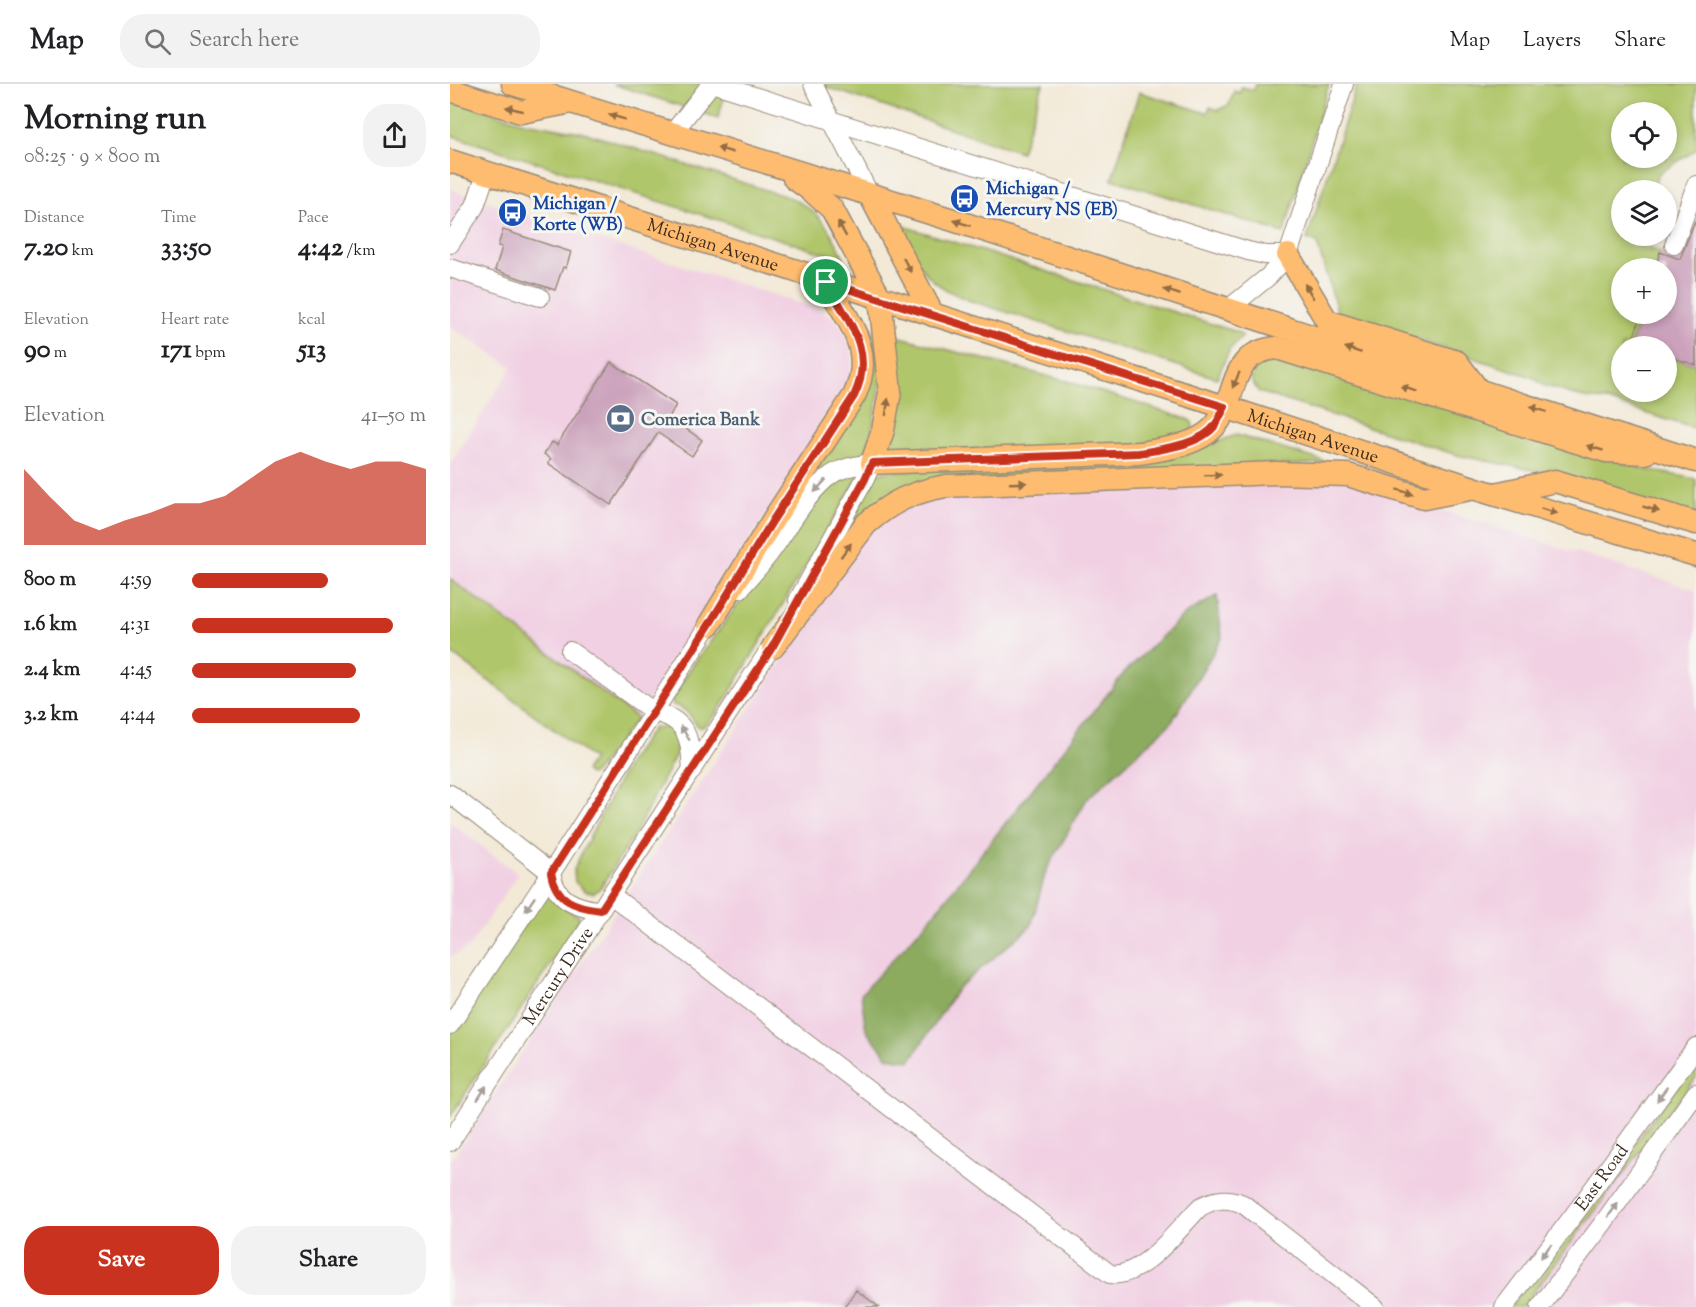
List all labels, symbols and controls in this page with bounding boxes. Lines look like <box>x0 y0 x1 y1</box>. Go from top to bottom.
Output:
search box <box>120 14 540 68</box>
text: Map <box>30 21 84 61</box>
icon: search <box>141 25 174 58</box>
text: Search here <box>189 25 299 57</box>
text: Map <box>1450 26 1490 56</box>
text: Layers <box>1523 26 1581 56</box>
text: Share <box>1614 26 1666 56</box>
text: Morning run <box>24 96 206 144</box>
map controls <box>1611 102 1677 402</box>
button: locate <box>1611 102 1677 168</box>
button: share <box>363 104 426 167</box>
one-way arrow <box>504 104 523 113</box>
one-way arrow <box>608 111 626 121</box>
text: 08:25 · 9 × 800 m <box>24 143 160 172</box>
one-way arrow <box>716 145 734 154</box>
place label: Michigan / Mercury NS (EB) <box>986 177 1118 224</box>
button: layers <box>1611 180 1677 246</box>
bus stop icon: Michigan / Mercury NS (EB) <box>949 182 981 214</box>
place label: Michigan / Korte (WB) <box>533 192 623 239</box>
bus stop icon: Michigan / Korte (WB) <box>496 197 528 229</box>
text: Distance <box>24 207 84 230</box>
text: Time <box>161 207 197 230</box>
text: Pace <box>298 207 329 230</box>
street label: Michigan Avenue <box>643 213 782 280</box>
one-way arrow <box>953 218 971 227</box>
one-way arrow <box>837 220 847 237</box>
text: 7.20 <box>24 230 68 267</box>
text: 33:50 <box>161 230 211 267</box>
text: 4:42 <box>298 230 343 267</box>
text: km <box>68 240 94 263</box>
text: /km <box>343 240 375 263</box>
pin <box>800 256 851 307</box>
one-way arrow <box>902 257 912 274</box>
button: + <box>1611 258 1677 324</box>
icon: arrive <box>809 265 842 298</box>
one-way arrow <box>1304 283 1315 299</box>
one-way arrow <box>1163 286 1181 296</box>
text: Elevation <box>24 309 89 332</box>
text: Heart rate <box>161 309 229 332</box>
text: kcal <box>298 309 326 332</box>
text: 90 <box>24 332 50 369</box>
text: 171 <box>161 332 192 369</box>
text: 513 <box>298 332 326 369</box>
button: − <box>1611 336 1677 402</box>
text: m <box>50 342 67 365</box>
text: bpm <box>192 342 226 365</box>
one-way arrow <box>1344 345 1362 354</box>
one-way arrow <box>1231 372 1240 389</box>
one-way arrow <box>1400 384 1418 393</box>
one-way arrow <box>883 398 892 417</box>
text: Elevation <box>24 402 105 431</box>
text: 41–50 m <box>361 402 426 431</box>
bank icon: Comerica Bank <box>604 403 636 435</box>
street label: Michigan Avenue <box>1244 404 1382 471</box>
one-way arrow <box>1529 404 1547 414</box>
place label: Comerica Bank <box>641 408 760 434</box>
one-way arrow <box>1586 443 1604 452</box>
one-way arrow <box>1203 471 1222 480</box>
one-way arrow <box>814 478 827 493</box>
one-way arrow <box>1009 478 1028 487</box>
one-way arrow <box>1396 488 1414 497</box>
one-way arrow <box>1642 505 1660 515</box>
one-way arrow <box>1540 507 1558 516</box>
one-way arrow <box>840 542 852 557</box>
text: 800 m <box>24 566 76 595</box>
text: 4:59 <box>120 566 152 595</box>
text: 1.6 km <box>24 611 77 640</box>
text: 4:31 <box>120 611 150 640</box>
text: 2.4 km <box>24 656 80 685</box>
text: 4:45 <box>120 656 152 685</box>
text: 3.2 km <box>24 701 78 730</box>
text: 4:44 <box>120 701 155 730</box>
one-way arrow <box>680 724 690 741</box>
one-way arrow <box>524 896 536 912</box>
street label: Mercury Drive <box>518 923 601 1031</box>
one-way arrow <box>476 1085 488 1101</box>
one-way arrow <box>1656 1085 1668 1101</box>
street label: East Road <box>1570 1140 1636 1218</box>
one-way arrow <box>1607 1202 1619 1218</box>
button: Save <box>24 1226 219 1295</box>
button: Share <box>231 1226 426 1295</box>
one-way arrow <box>1540 1243 1553 1259</box>

